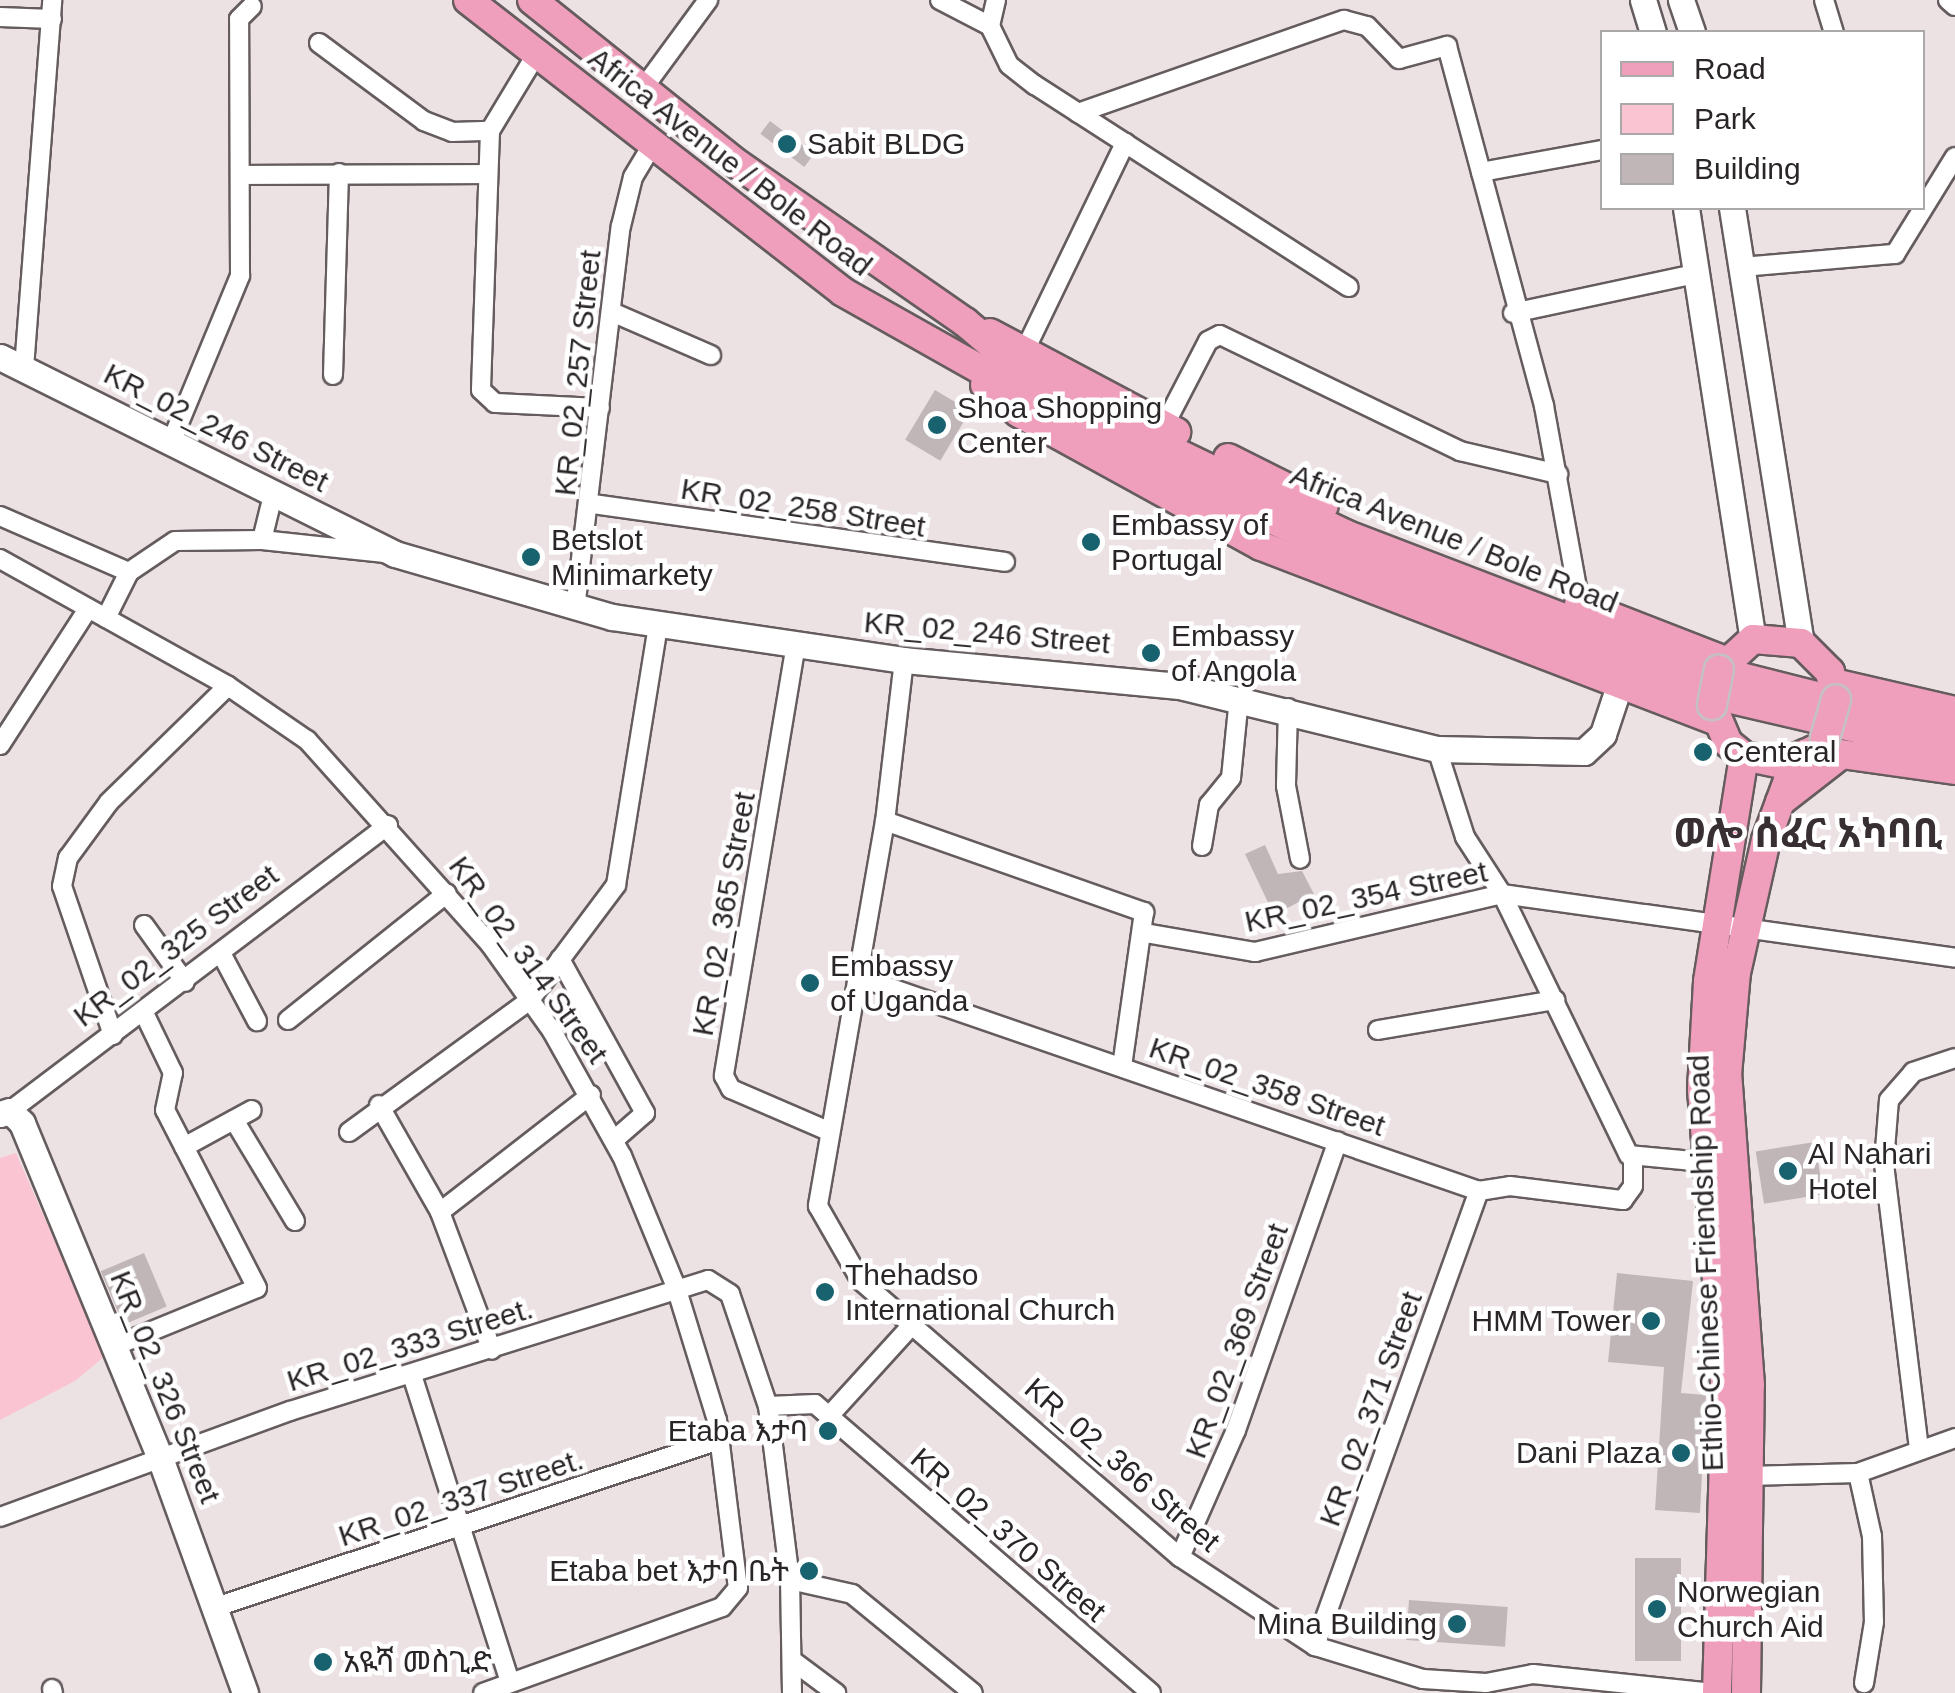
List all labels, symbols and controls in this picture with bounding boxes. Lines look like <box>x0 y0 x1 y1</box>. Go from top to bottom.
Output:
legend <box>1600 30 1925 210</box>
street label: Africa Avenue / Bole Road <box>580 40 880 284</box>
text: Road <box>1694 52 1766 85</box>
text: Park <box>1694 102 1756 135</box>
place label: Sabit BLDG <box>807 126 965 162</box>
marker: Sabit BLDG <box>776 133 798 155</box>
text: Building <box>1694 152 1801 185</box>
street label: KR_02_257 Street <box>547 248 609 498</box>
street label: KR_02_246 Street <box>98 356 334 500</box>
place label: Shoa Shopping Center <box>957 390 1162 460</box>
marker: Shoa Shopping Center <box>926 414 948 436</box>
street label: Africa Avenue / Bole Road <box>1284 457 1624 621</box>
street label: KR_02_258 Street <box>678 471 928 545</box>
place label: Embassy of Portugal <box>1111 507 1268 578</box>
place label: Betslot Minimarkety <box>551 522 713 592</box>
marker: Embassy of Portugal <box>1080 531 1102 553</box>
marker: Betslot Minimarkety <box>520 546 542 568</box>
street label: KR_02_246 Street <box>862 604 1112 662</box>
place label: Embassy of Angola <box>1171 618 1298 688</box>
marker: Embassy of Angola <box>1140 642 1162 664</box>
place label: Centeral <box>1723 734 1836 770</box>
marker: Centeral <box>1692 741 1714 763</box>
street label: KR_02_365 Street <box>685 789 763 1039</box>
district label: ወሎ ሰፈር አካባቢ <box>1674 809 1942 857</box>
street label: KR_02_314 Street <box>441 850 615 1070</box>
street label: KR_02_354 Street <box>1242 854 1490 940</box>
street label: KR_02_325 Street <box>67 857 285 1035</box>
place label: Embassy of Uganda <box>830 948 968 1018</box>
marker: Embassy of Uganda <box>799 972 821 994</box>
street label: KR_02_358 Street <box>1144 1030 1390 1144</box>
street label: Ethio-Chinese Friendship Road <box>1681 1054 1731 1472</box>
place label: Al Nahari Hotel <box>1808 1136 1931 1206</box>
marker: Al Nahari Hotel <box>1777 1160 1799 1182</box>
street label: KR_02_369 Street <box>1178 1219 1296 1463</box>
place label: Thehadso International Church <box>845 1257 1115 1328</box>
street label: KR_02_326 Street <box>102 1266 228 1508</box>
marker: Thehadso International Church <box>814 1281 836 1303</box>
street label: KR_02_371 Street <box>1312 1287 1430 1531</box>
street label: KR_02_333 Street. <box>283 1290 537 1400</box>
place label: HMM Tower <box>1471 1303 1631 1339</box>
marker: HMM Tower <box>1640 1310 1662 1332</box>
street label: KR_02_366 Street <box>1017 1370 1227 1560</box>
place label: Etaba እታባ <box>668 1413 808 1449</box>
marker: Etaba እታባ <box>817 1420 839 1442</box>
place label: Dani Plaza <box>1516 1435 1661 1471</box>
street label: KR_02_370 Street <box>903 1440 1113 1630</box>
street label: KR_02_337 Street. <box>334 1441 588 1555</box>
marker: Dani Plaza <box>1670 1442 1692 1464</box>
place label: Etaba bet እታባ ቤት <box>549 1553 789 1589</box>
marker: Etaba bet እታባ ቤት <box>798 1560 820 1582</box>
place label: Norwegian Church Aid <box>1677 1574 1825 1644</box>
marker: Norwegian Church Aid <box>1646 1598 1668 1620</box>
place label: Mina Building <box>1257 1606 1437 1642</box>
marker: Mina Building <box>1446 1613 1468 1635</box>
place label: አዪሻ መስጊድ <box>343 1644 492 1680</box>
marker: አዪሻ መስጊድ <box>312 1651 334 1673</box>

